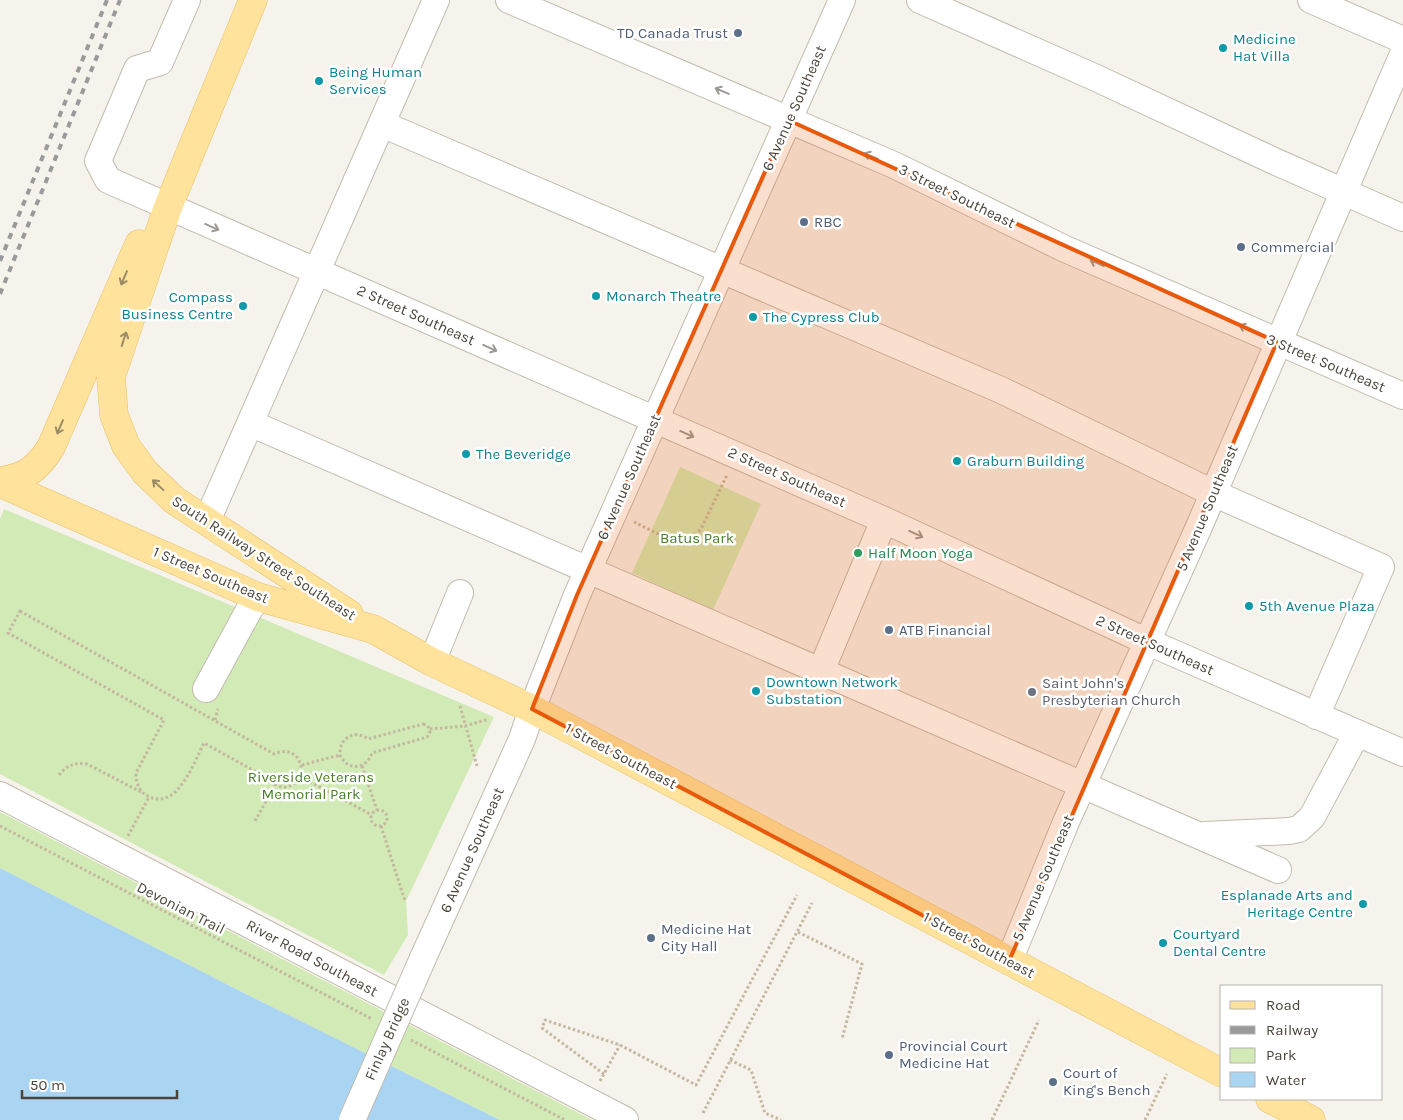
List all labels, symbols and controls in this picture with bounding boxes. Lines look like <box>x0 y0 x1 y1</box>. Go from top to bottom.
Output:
place label: TD Canada Trust <box>617 24 728 42</box>
marker: TD Canada Trust <box>732 27 744 39</box>
place label: Medicine Hat Villa <box>1233 30 1296 65</box>
street label: 6 Avenue Southeast <box>758 42 830 174</box>
marker: Medicine Hat Villa <box>1217 42 1229 54</box>
place label: Being Human Services <box>329 63 422 98</box>
marker: Being Human Services <box>313 75 325 87</box>
one-way arrow <box>715 86 730 96</box>
one-way arrow <box>864 150 879 160</box>
street label: 3 Street Southeast <box>896 160 1019 232</box>
place label: RBC <box>814 213 842 231</box>
marker: RBC <box>798 216 810 228</box>
one-way arrow <box>205 223 220 232</box>
place label: Commercial <box>1251 238 1334 256</box>
marker: Commercial <box>1235 241 1247 253</box>
one-way arrow <box>1090 257 1105 267</box>
one-way arrow <box>118 270 128 285</box>
street label: 2 Street Southeast <box>354 281 478 349</box>
place label: Monarch Theatre <box>606 287 721 305</box>
place label: Compass Business Centre <box>121 288 233 323</box>
marker: Monarch Theatre <box>590 290 602 302</box>
marker: Compass Business Centre <box>237 300 249 312</box>
place label: The Cypress Club <box>763 308 880 326</box>
marker: The Cypress Club <box>747 311 759 323</box>
one-way arrow <box>1239 323 1254 333</box>
street label: 3 Street Southeast <box>1264 330 1389 396</box>
one-way arrow <box>120 332 129 347</box>
one-way arrow <box>482 343 497 353</box>
street label: 6 Avenue Southeast <box>593 411 665 543</box>
one-way arrow <box>54 419 64 434</box>
one-way arrow <box>679 429 694 439</box>
street label: 5 Avenue Southeast <box>1172 442 1242 574</box>
street label: 2 Street Southeast <box>725 443 849 511</box>
place label: The Beveridge <box>476 445 571 463</box>
marker: The Beveridge <box>460 448 472 460</box>
place label: Graburn Building <box>967 452 1085 470</box>
marker: Graburn Building <box>951 455 963 467</box>
one-way arrow <box>152 479 165 491</box>
street label: South Railway Street Southeast <box>169 492 360 624</box>
park label: Batus Park <box>660 529 734 547</box>
one-way arrow <box>908 530 923 539</box>
street label: 1 Street Southeast <box>151 543 272 608</box>
place label: Half Moon Yoga <box>868 544 973 562</box>
marker: Half Moon Yoga <box>852 547 864 559</box>
place label: 5th Avenue Plaza <box>1259 597 1375 615</box>
marker: 5th Avenue Plaza <box>1243 600 1255 612</box>
street label: 2 Street Southeast <box>1093 611 1217 679</box>
place label: ATB Financial <box>899 621 991 639</box>
marker: ATB Financial <box>883 624 895 636</box>
place label: Downtown Network Substation <box>766 673 898 708</box>
place label: Saint John's Presbyterian Church <box>1042 674 1181 709</box>
marker: Downtown Network Substation <box>750 685 762 697</box>
marker: Saint John's Presbyterian Church <box>1026 686 1038 698</box>
street label: 1 Street Southeast <box>562 719 680 793</box>
park label: Riverside Veterans Memorial Park <box>248 768 374 803</box>
street label: 6 Avenue Southeast <box>436 784 508 916</box>
street label: 5 Avenue Southeast <box>1008 812 1078 944</box>
street label: Devonian Trail <box>134 878 228 938</box>
place label: Esplanade Arts and Heritage Centre <box>1221 886 1353 921</box>
marker: Esplanade Arts and Heritage Centre <box>1357 898 1369 910</box>
street label: 1 Street Southeast <box>920 908 1038 982</box>
street label: River Road Southeast <box>243 916 381 1001</box>
place label: Medicine Hat City Hall <box>661 920 752 955</box>
place label: Courtyard Dental Centre <box>1173 925 1266 960</box>
marker: Medicine Hat City Hall <box>645 932 657 944</box>
marker: Courtyard Dental Centre <box>1157 937 1169 949</box>
legend <box>1220 985 1383 1100</box>
street label: Finlay Bridge <box>361 995 413 1083</box>
text: Road <box>1266 996 1301 1014</box>
text: Railway <box>1266 1021 1318 1039</box>
place label: Provincial Court Medicine Hat <box>899 1037 1008 1072</box>
text: Park <box>1266 1046 1296 1064</box>
marker: Provincial Court Medicine Hat <box>883 1049 895 1061</box>
place label: Court of King's Bench <box>1063 1064 1150 1099</box>
scale bar <box>22 1068 178 1100</box>
text: Water <box>1266 1071 1307 1089</box>
text: 50 m <box>30 1076 65 1094</box>
marker: Court of King's Bench <box>1047 1076 1059 1088</box>

